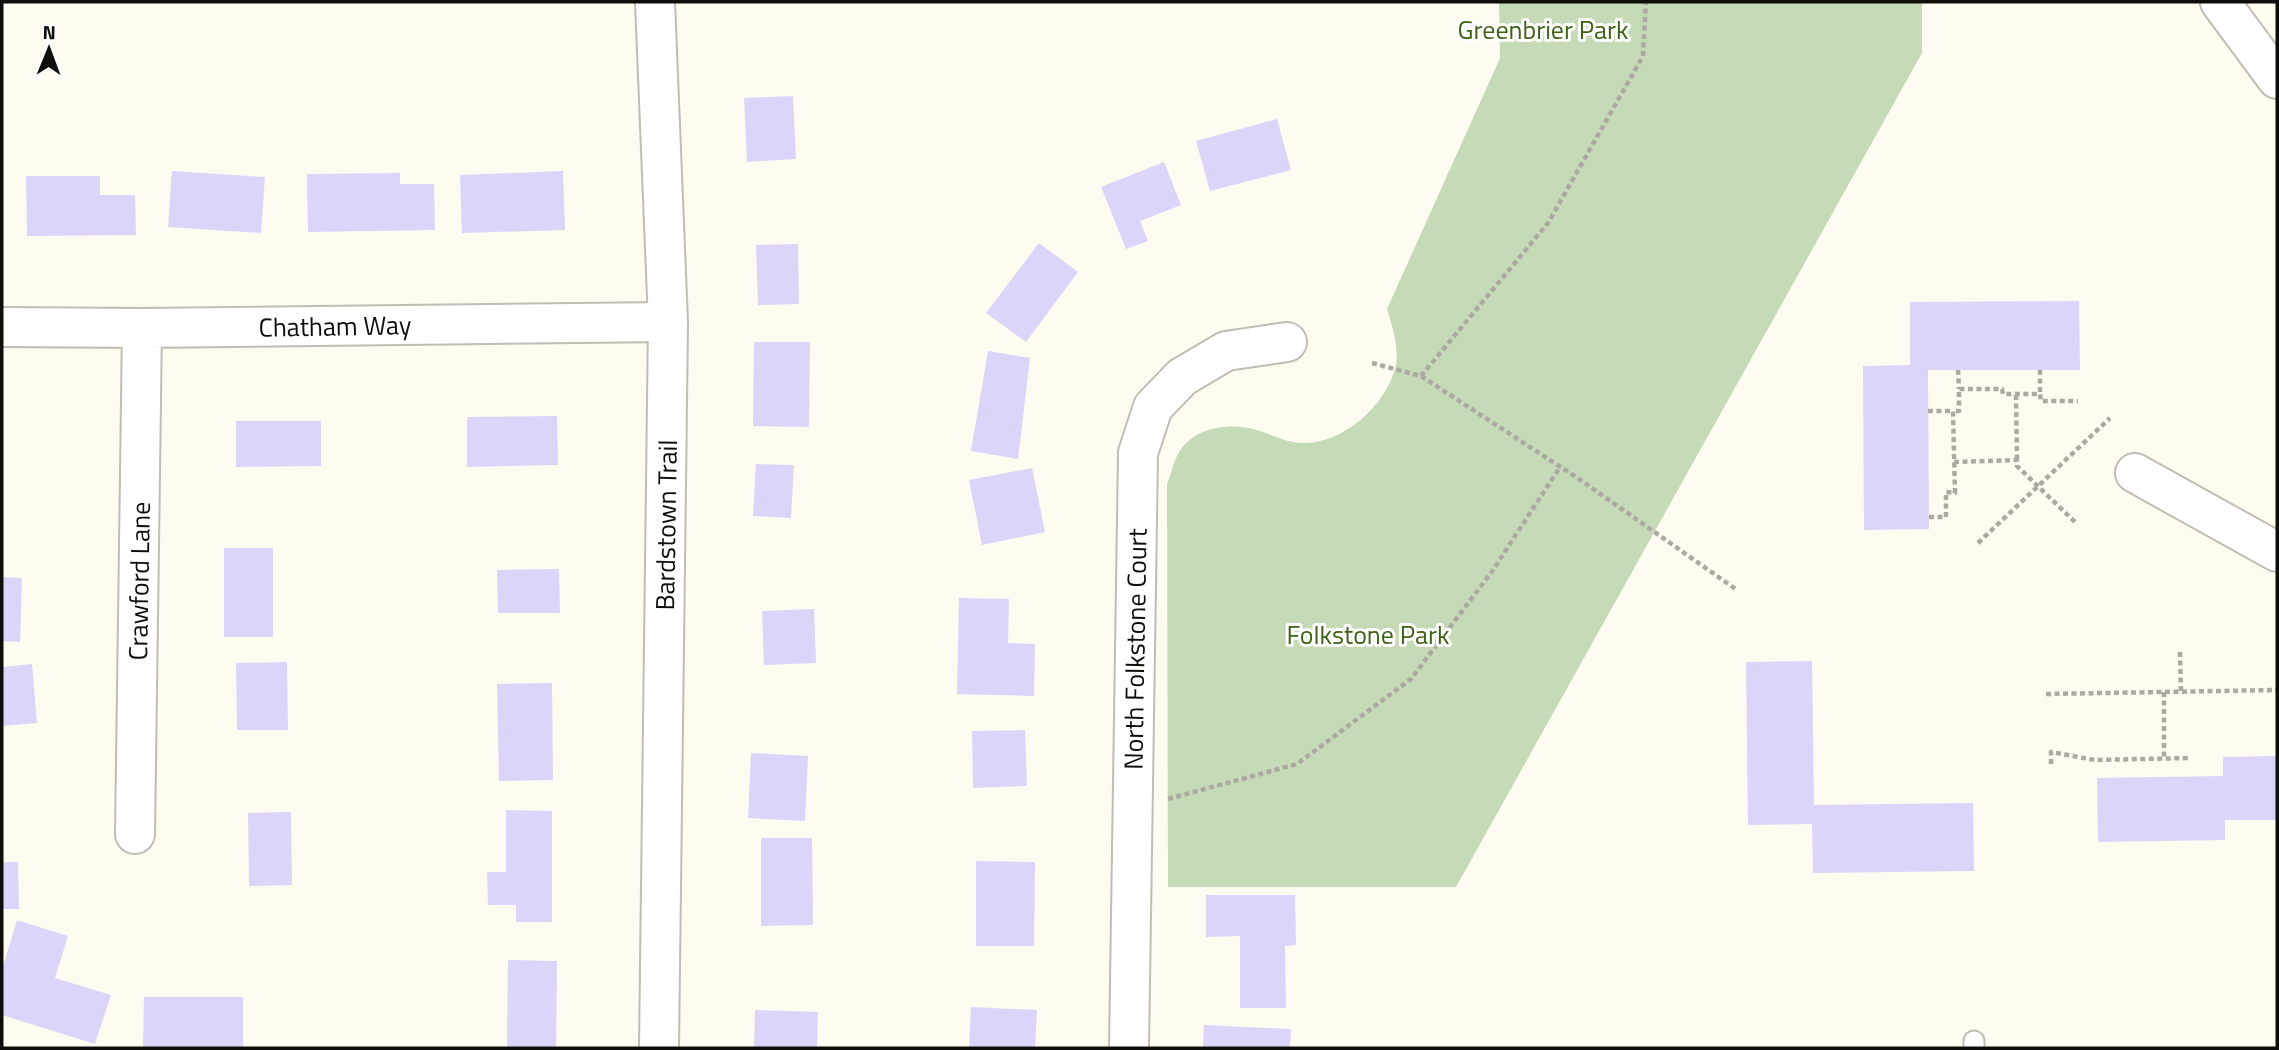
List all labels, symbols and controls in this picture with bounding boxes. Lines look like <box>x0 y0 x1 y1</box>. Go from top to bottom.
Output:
park label: Greenbrier Park <box>1458 10 1628 49</box>
north arrow <box>14 14 84 84</box>
text: N <box>42 17 56 46</box>
street label: Chatham Way <box>258 305 412 347</box>
street label: Bardstown Trail <box>645 439 687 611</box>
street label: Crawford Lane <box>118 501 160 661</box>
street label: North Folkstone Court <box>1113 528 1157 770</box>
park label: Folkstone Park <box>1287 615 1449 654</box>

